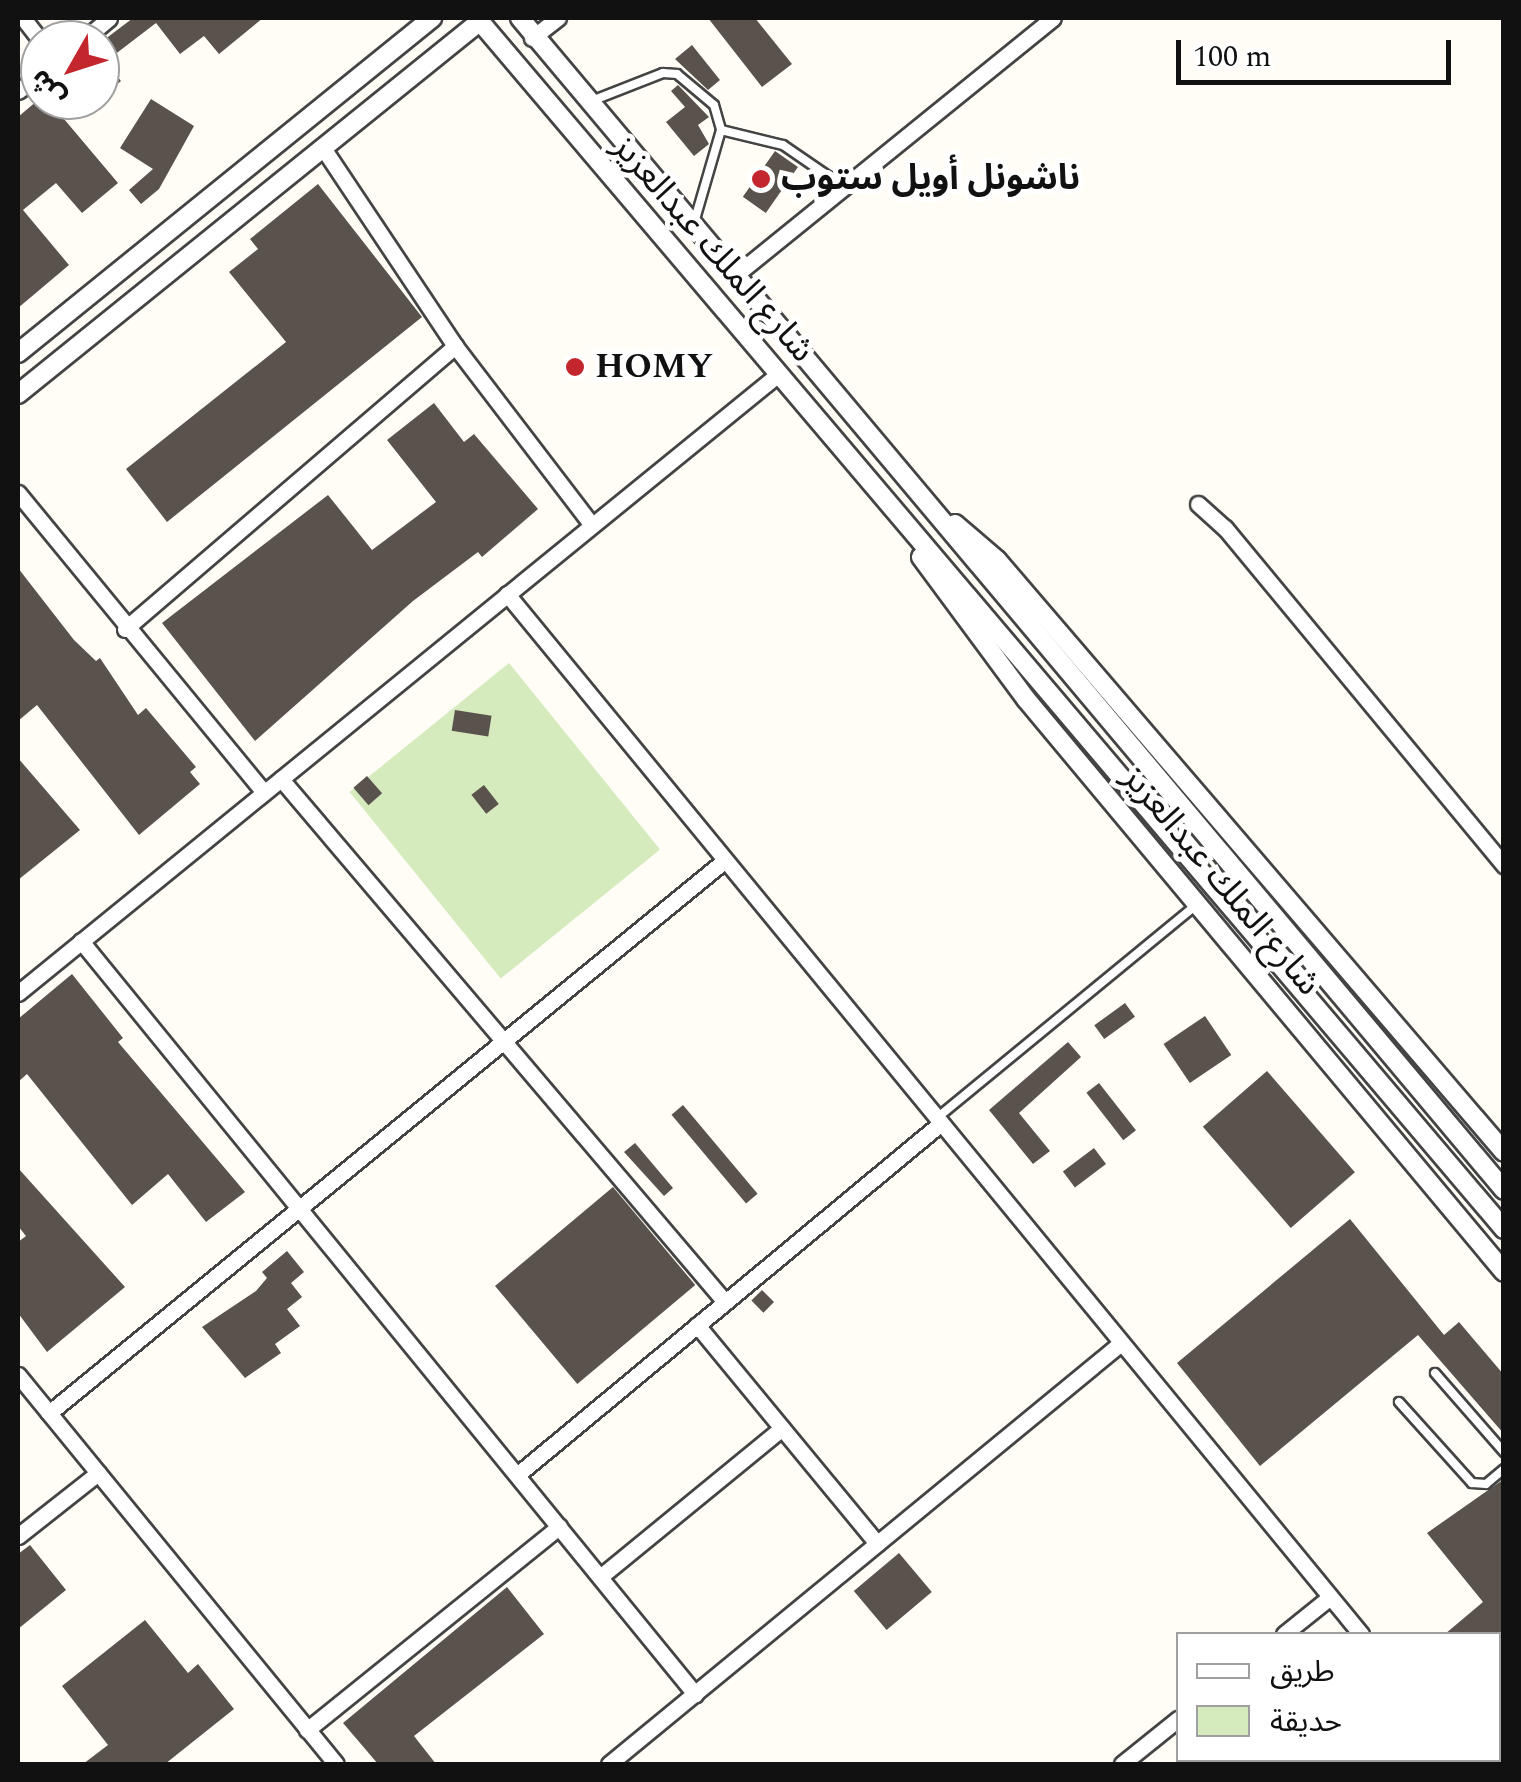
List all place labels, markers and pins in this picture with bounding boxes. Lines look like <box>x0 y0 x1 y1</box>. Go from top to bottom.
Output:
place label: ناشونل أويل ستوب <box>781 158 1080 200</box>
marker: ناشونل أويل ستوب <box>750 168 772 190</box>
place label: HOMY <box>595 346 713 388</box>
marker: HOMY <box>564 356 586 378</box>

